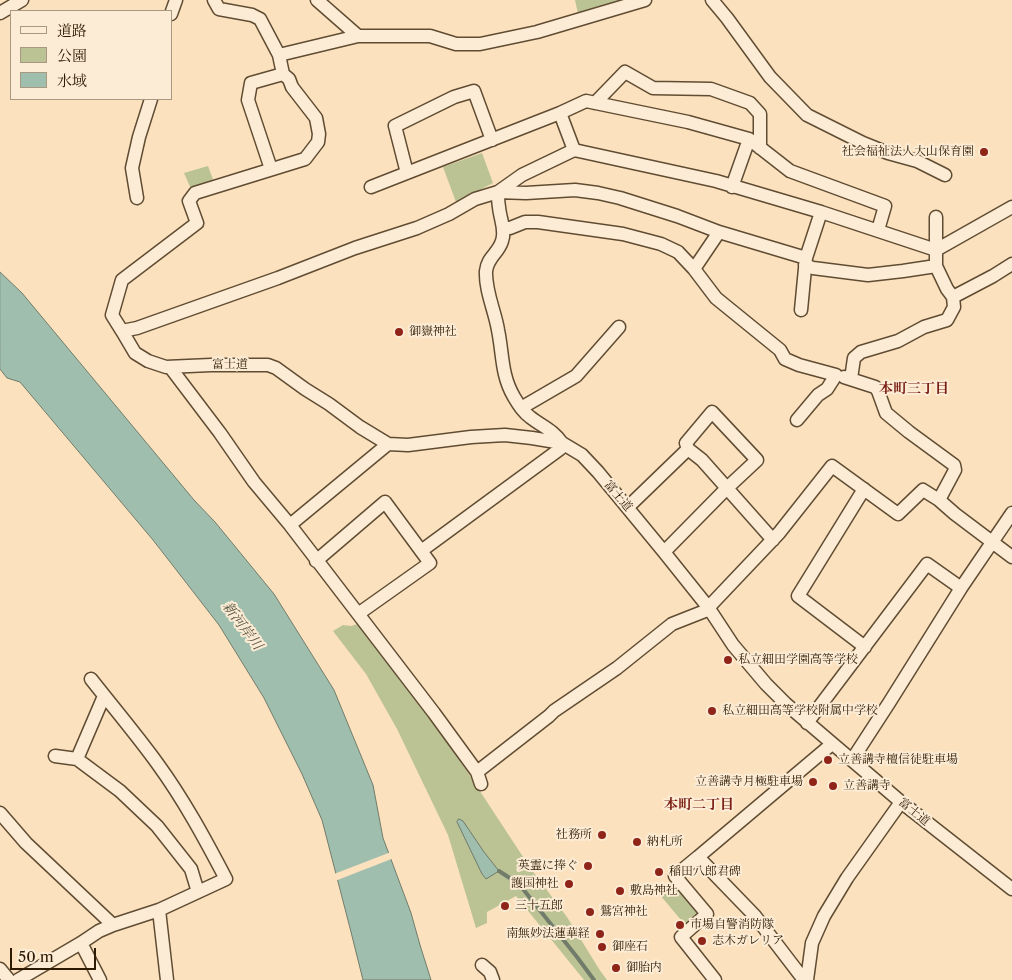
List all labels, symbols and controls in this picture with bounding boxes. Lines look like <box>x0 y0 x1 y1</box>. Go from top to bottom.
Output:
legend <box>10 10 172 100</box>
text: 道路 <box>57 21 87 40</box>
text: 公園 <box>57 46 87 65</box>
text: 水域 <box>57 71 87 90</box>
place label: 社会福祉法人大山保育園 <box>842 145 974 159</box>
marker: 社会福祉法人大山保育園 <box>978 146 990 158</box>
place label: 御嶽神社 <box>409 325 457 339</box>
marker: 御嶽神社 <box>393 326 405 338</box>
street label: 富士道 <box>212 358 248 372</box>
district label: 本町三丁目 <box>879 381 949 397</box>
street label: 富士道 <box>601 478 635 514</box>
water label: 新河岸川 <box>218 599 266 653</box>
place label: 私立細田学園高等学校 <box>738 653 858 667</box>
marker: 私立細田学園高等学校 <box>722 654 734 666</box>
place label: 私立細田高等学校附属中学校 <box>722 704 878 718</box>
marker: 私立細田高等学校附属中学校 <box>706 705 718 717</box>
place label: 立善講寺檀信徒駐車場 <box>838 753 958 767</box>
marker: 立善講寺檀信徒駐車場 <box>822 754 834 766</box>
place label: 立善講寺月極駐車場 <box>695 775 803 789</box>
marker: 立善講寺月極駐車場 <box>807 776 819 788</box>
place label: 立善講寺 <box>843 779 891 793</box>
marker: 立善講寺 <box>827 780 839 792</box>
street label: 富士道 <box>895 795 933 829</box>
district label: 本町二丁目 <box>664 797 734 813</box>
place label: 社務所 <box>556 828 592 842</box>
marker: 社務所 <box>596 829 608 841</box>
place label: 納札所 <box>647 835 683 849</box>
marker: 納札所 <box>631 836 643 848</box>
place label: 英霊に捧ぐ <box>518 859 578 873</box>
marker: 英霊に捧ぐ <box>582 860 594 872</box>
place label: 稲田八郎君碑 <box>669 865 741 879</box>
marker: 稲田八郎君碑 <box>653 866 665 878</box>
place label: 護国神社 <box>511 877 559 891</box>
marker: 護国神社 <box>563 878 575 890</box>
place label: 敷島神社 <box>630 884 678 898</box>
marker: 敷島神社 <box>614 885 626 897</box>
place label: 三十五郎 <box>515 899 563 913</box>
marker: 三十五郎 <box>499 900 511 912</box>
place label: 鷲宮神社 <box>600 905 648 919</box>
marker: 鷲宮神社 <box>584 906 596 918</box>
place label: 市場自警消防隊 <box>690 918 774 932</box>
marker: 市場自警消防隊 <box>674 919 686 931</box>
place label: 南無妙法蓮華経 <box>506 927 590 941</box>
marker: 南無妙法蓮華経 <box>594 928 606 940</box>
place label: 志木ガレリア <box>712 934 784 948</box>
marker: 志木ガレリア <box>696 935 708 947</box>
scale bar <box>12 938 99 970</box>
place label: 御座石 <box>612 940 648 954</box>
marker: 御座石 <box>596 941 608 953</box>
text: 50 m <box>18 947 54 966</box>
place label: 御胎内 <box>626 961 662 975</box>
marker: 御胎内 <box>610 962 622 974</box>

